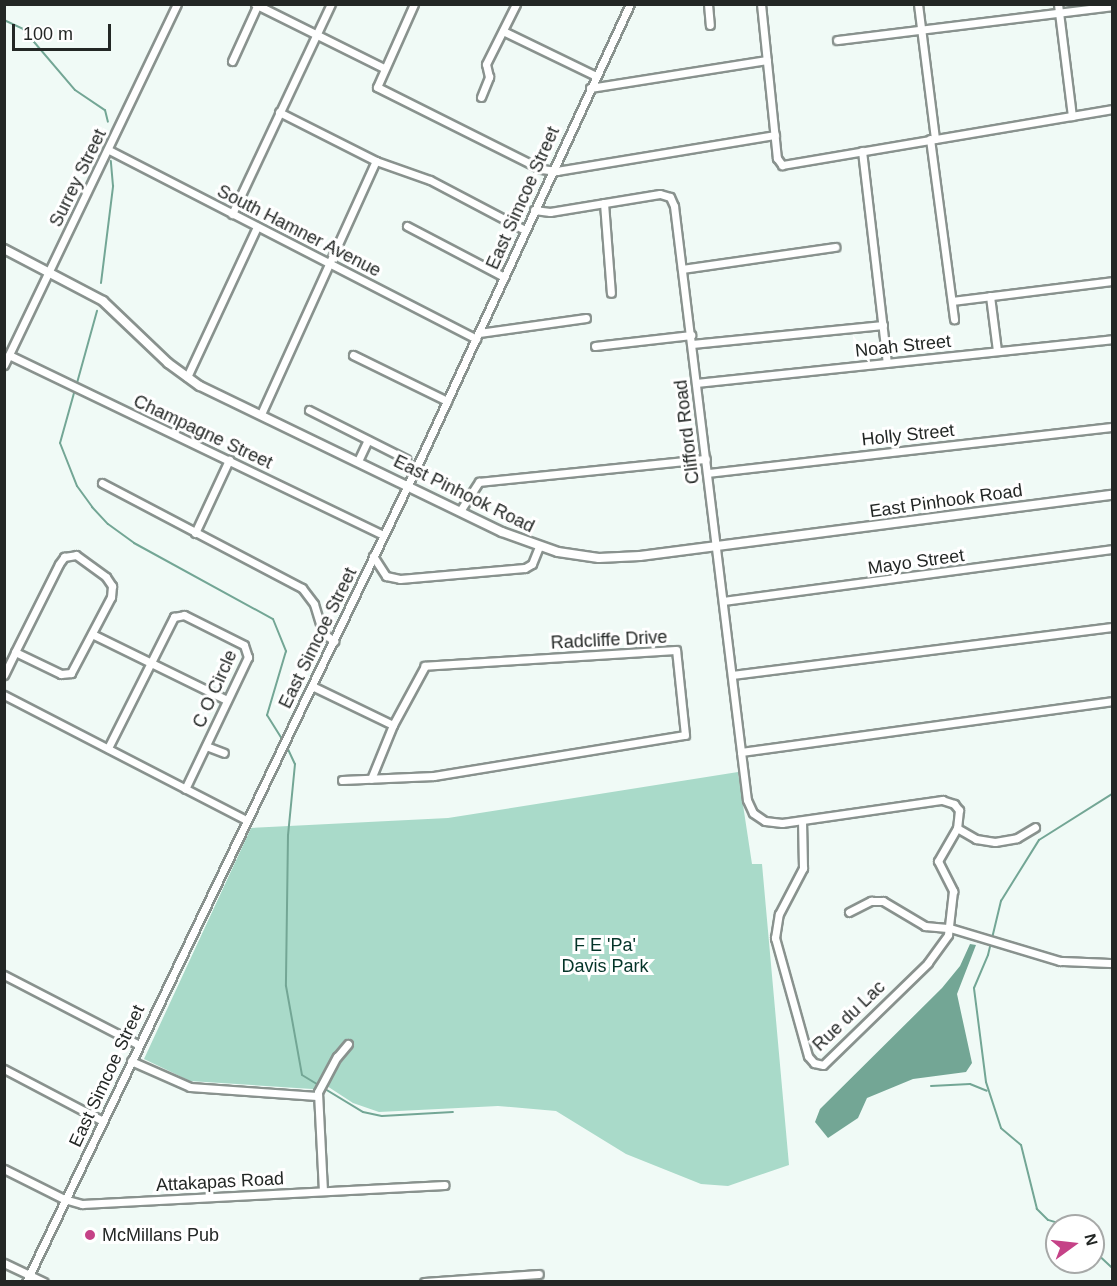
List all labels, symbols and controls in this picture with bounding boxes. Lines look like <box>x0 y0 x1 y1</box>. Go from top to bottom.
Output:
scale bar <box>15 12 114 50</box>
text: 100 m <box>23 24 73 44</box>
street label: East Simcoe Street <box>482 123 564 273</box>
street label: Surrey Street <box>45 126 111 230</box>
street label: South Hamner Avenue <box>213 180 385 282</box>
street label: Noah Street <box>854 330 952 362</box>
street label: Clifford Road <box>670 379 704 485</box>
street label: Champagne Street <box>130 390 276 474</box>
street label: Holly Street <box>861 419 955 451</box>
street label: East Pinhook Road <box>390 451 538 537</box>
street label: East Pinhook Road <box>868 480 1024 522</box>
street label: Mayo Street <box>866 545 966 579</box>
street label: East Simcoe Street <box>275 564 361 712</box>
street label: Radcliffe Drive <box>550 626 668 654</box>
street label: C O Circle <box>188 647 242 731</box>
park label: F E 'Pa' Davis Park <box>561 935 649 978</box>
street label: Rue du Lac <box>808 976 890 1056</box>
street label: East Simcoe Street <box>65 1002 149 1150</box>
street label: Attakapas Road <box>155 1168 285 1196</box>
north arrow <box>1045 1214 1105 1274</box>
place label: McMillans Pub <box>102 1224 219 1246</box>
marker: McMillans Pub <box>83 1228 97 1242</box>
text: N <box>1081 1232 1101 1248</box>

